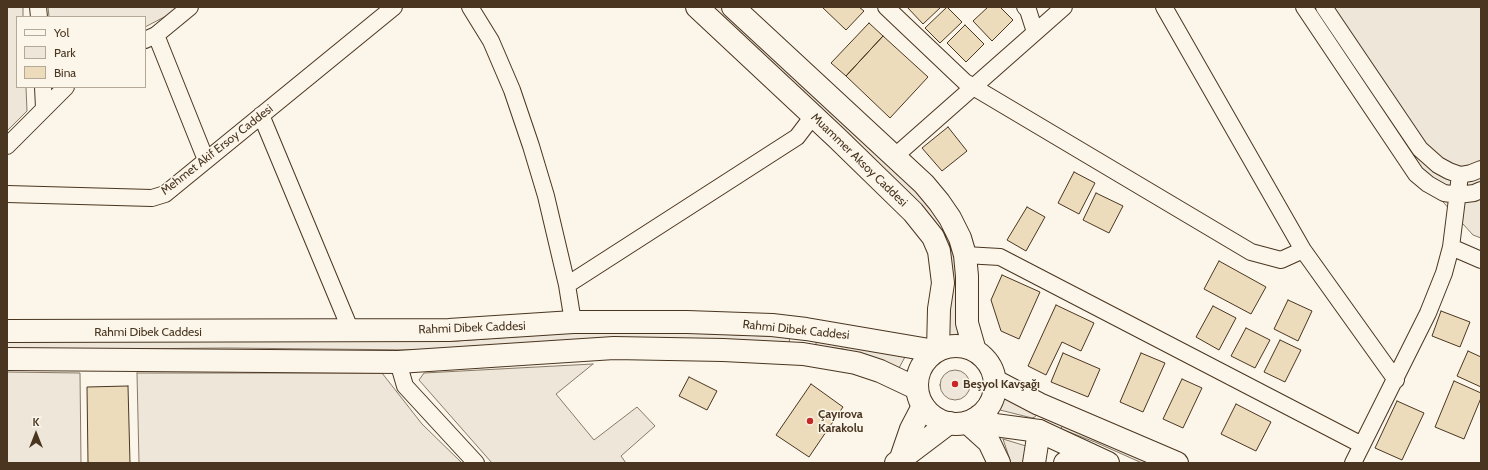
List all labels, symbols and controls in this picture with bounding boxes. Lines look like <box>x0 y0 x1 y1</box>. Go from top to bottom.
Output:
legend <box>16 16 146 88</box>
text: Yol <box>54 25 69 40</box>
text: Park <box>54 45 76 60</box>
text: Bina <box>54 65 76 80</box>
street label: Mehmet Akif Ersoy Caddesi <box>158 102 276 198</box>
street label: Muammer Aksoy Caddesi <box>808 110 910 210</box>
street label: Rahmi Dibek Caddesi <box>742 317 850 343</box>
street label: Rahmi Dibek Caddesi <box>418 319 526 337</box>
street label: Rahmi Dibek Caddesi <box>94 325 202 339</box>
place label: Beşyol Kavşağı <box>963 377 1040 391</box>
marker: Beşyol Kavşağı <box>950 379 960 389</box>
place label: Çayırova Karakolu <box>818 407 863 435</box>
north arrow <box>16 414 56 454</box>
text: K <box>33 415 39 429</box>
marker: Çayırova Karakolu <box>805 416 815 426</box>

